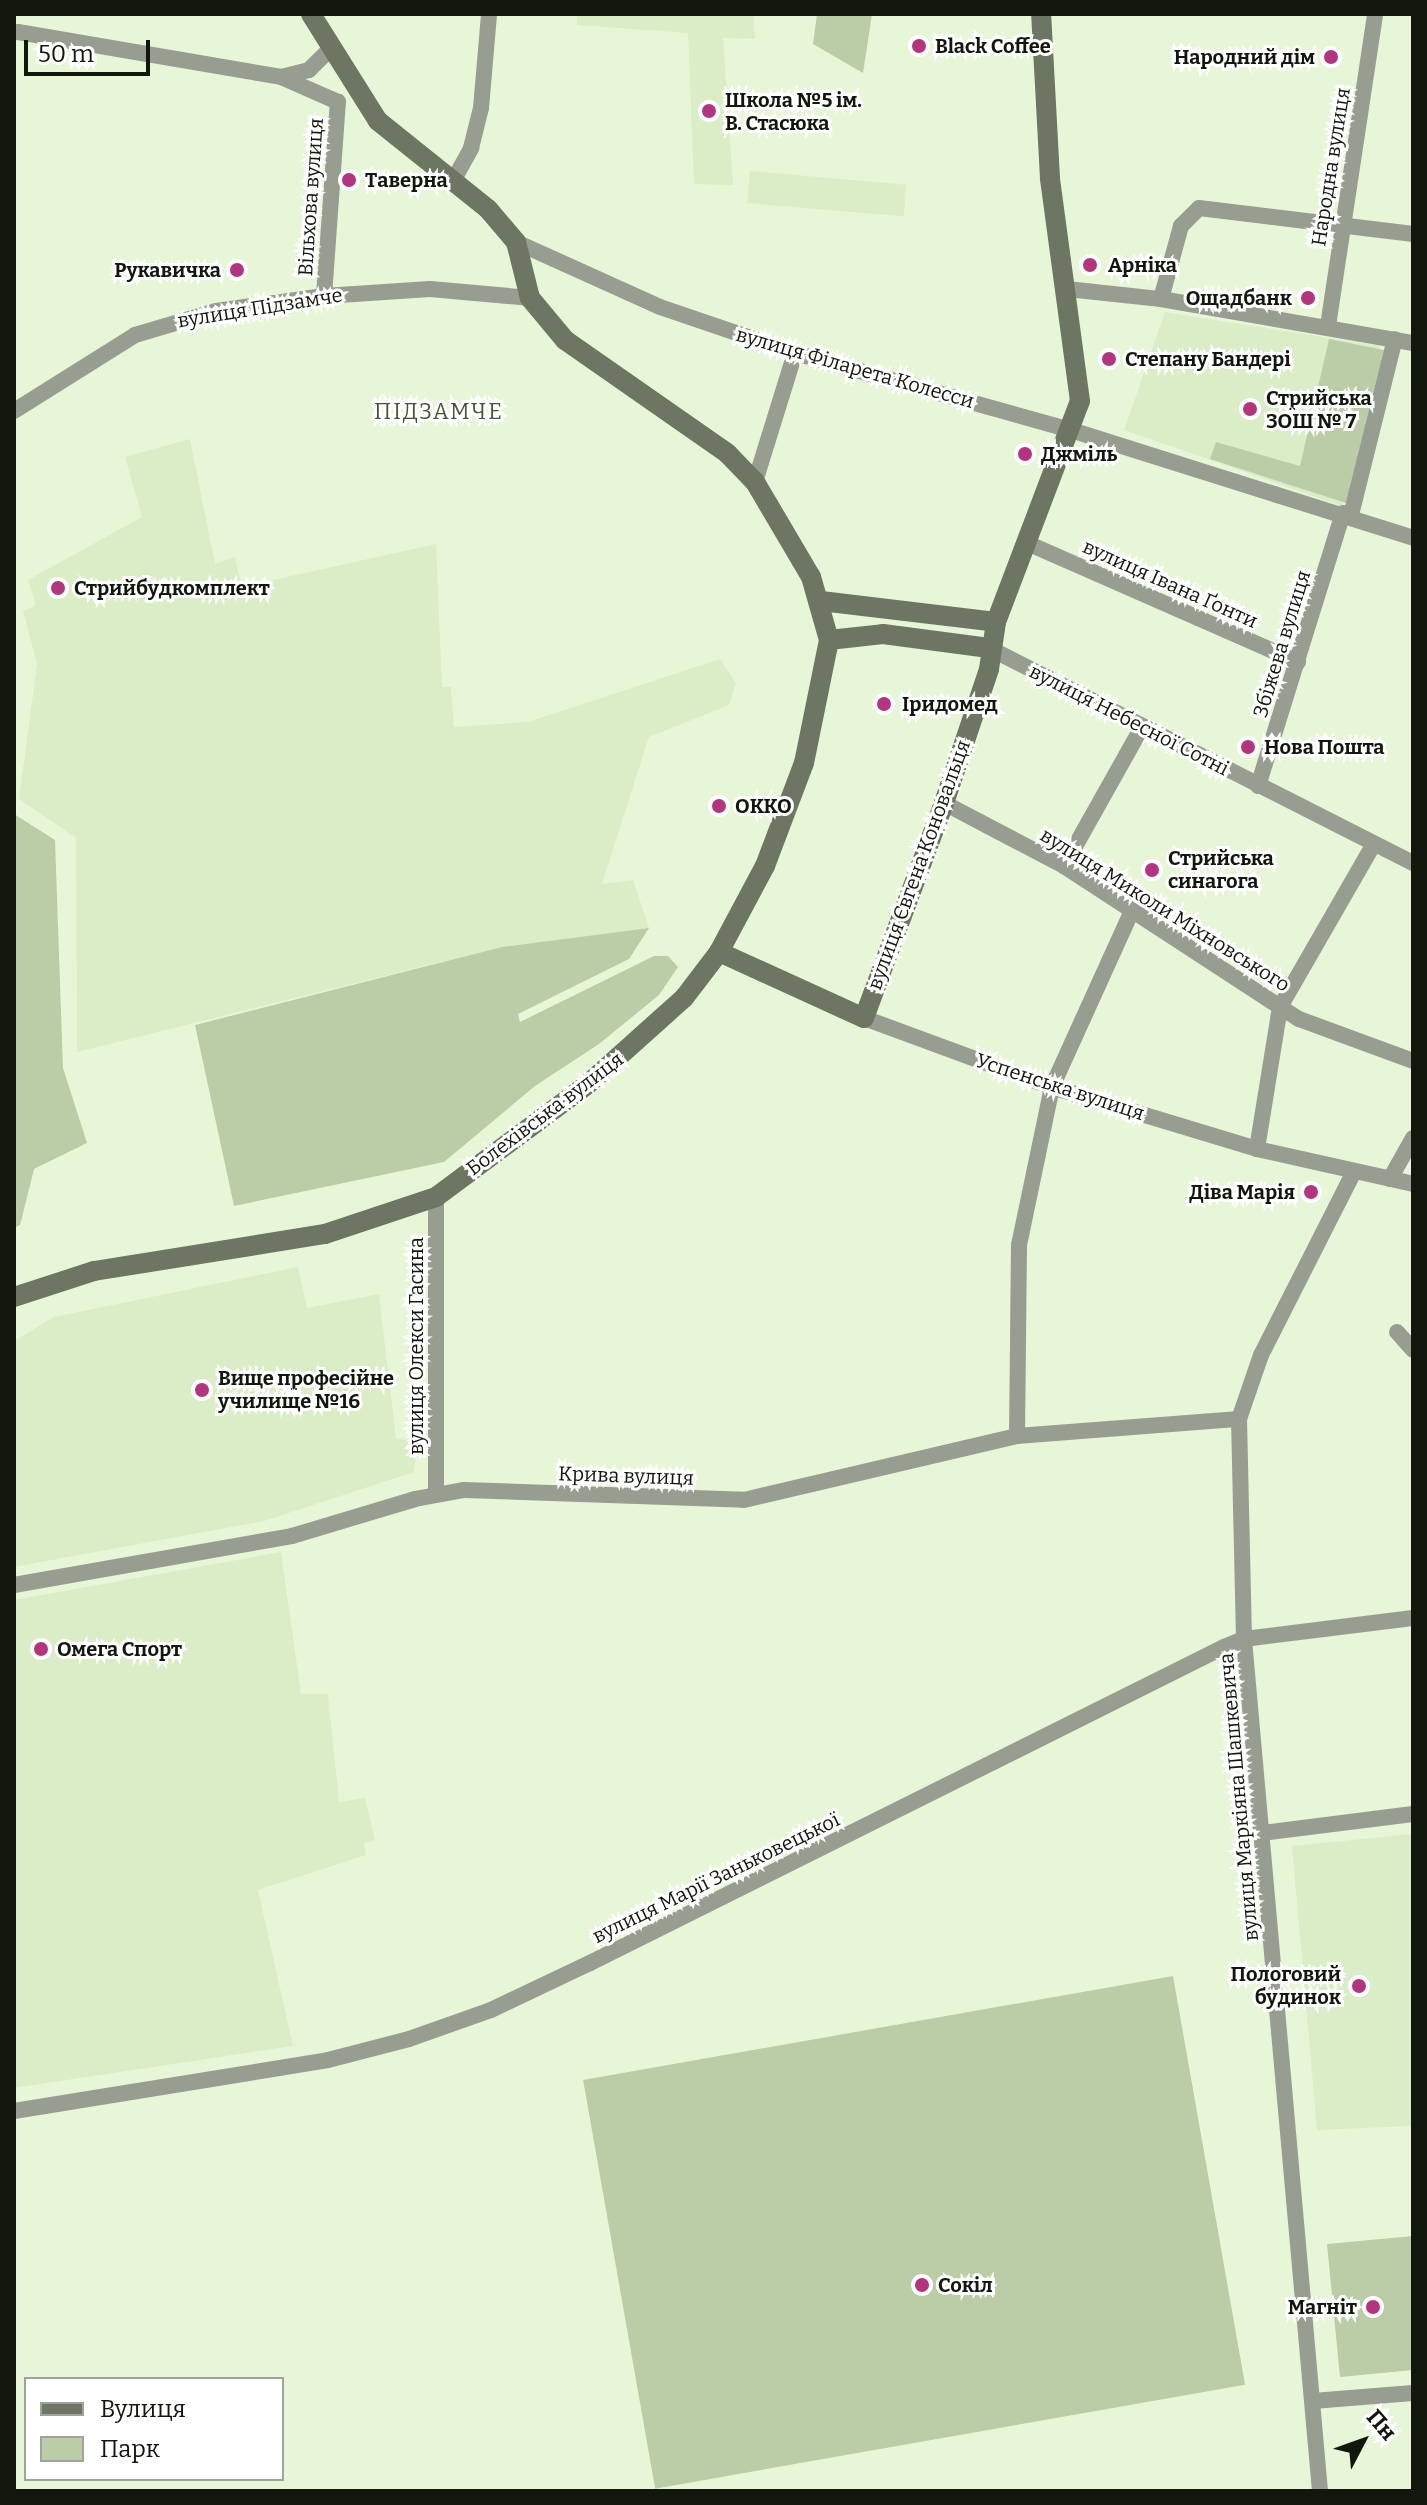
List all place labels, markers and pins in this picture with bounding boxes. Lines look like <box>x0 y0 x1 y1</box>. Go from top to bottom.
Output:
place label: Black Coffee <box>935 34 1051 58</box>
marker: Black Coffee <box>910 37 928 55</box>
place label: Народний дім <box>1174 45 1315 69</box>
marker: Народний дім <box>1322 48 1340 66</box>
place label: Школа №5 ім. В. Стасюка <box>725 88 862 135</box>
marker: Школа №5 ім. В. Стасюка <box>700 102 718 120</box>
place label: Tаверна <box>365 168 448 192</box>
marker: Tаверна <box>340 171 358 189</box>
place label: Арніка <box>1108 253 1177 277</box>
marker: Арніка <box>1079 254 1101 276</box>
place label: Рукавичка <box>114 258 221 282</box>
marker: Рукавичка <box>228 261 246 279</box>
place label: Ощадбанк <box>1186 286 1292 310</box>
marker: Ощадбанк <box>1299 289 1317 307</box>
place label: Степану Бандері <box>1125 347 1291 371</box>
marker: Степану Бандері <box>1100 350 1118 368</box>
place label: Стрийська ЗОШ № 7 <box>1266 386 1372 433</box>
marker: Стрийська ЗОШ № 7 <box>1241 400 1259 418</box>
place label: Джміль <box>1041 442 1117 466</box>
marker: Джміль <box>1016 445 1034 463</box>
place label: Стрийбудкомплект <box>74 576 270 600</box>
marker: Стрийбудкомплект <box>49 579 67 597</box>
place label: Іридомед <box>902 692 998 716</box>
marker: Іридомед <box>873 693 895 715</box>
place label: Нова Пошта <box>1264 735 1384 759</box>
marker: Нова Пошта <box>1239 738 1257 756</box>
place label: ОККО <box>735 794 792 818</box>
marker: ОККО <box>710 797 728 815</box>
place label: Стрийська синагога <box>1168 846 1274 893</box>
marker: Стрийська синагога <box>1143 861 1161 879</box>
place label: Діва Марія <box>1189 1180 1295 1204</box>
marker: Діва Марія <box>1302 1183 1320 1201</box>
place label: Вище професійне училище №16 <box>218 1366 394 1413</box>
marker: Вище професійне училище №16 <box>193 1381 211 1399</box>
place label: Омега Спорт <box>57 1637 182 1661</box>
marker: Омега Спорт <box>32 1640 50 1658</box>
place label: Пологовий будинок <box>1231 1962 1341 2009</box>
marker: Пологовий будинок <box>1348 1975 1370 1997</box>
place label: Сокіл <box>938 2273 993 2297</box>
marker: Сокіл <box>913 2276 931 2294</box>
place label: Магніт <box>1288 2295 1357 2319</box>
marker: Магніт <box>1364 2298 1382 2316</box>

